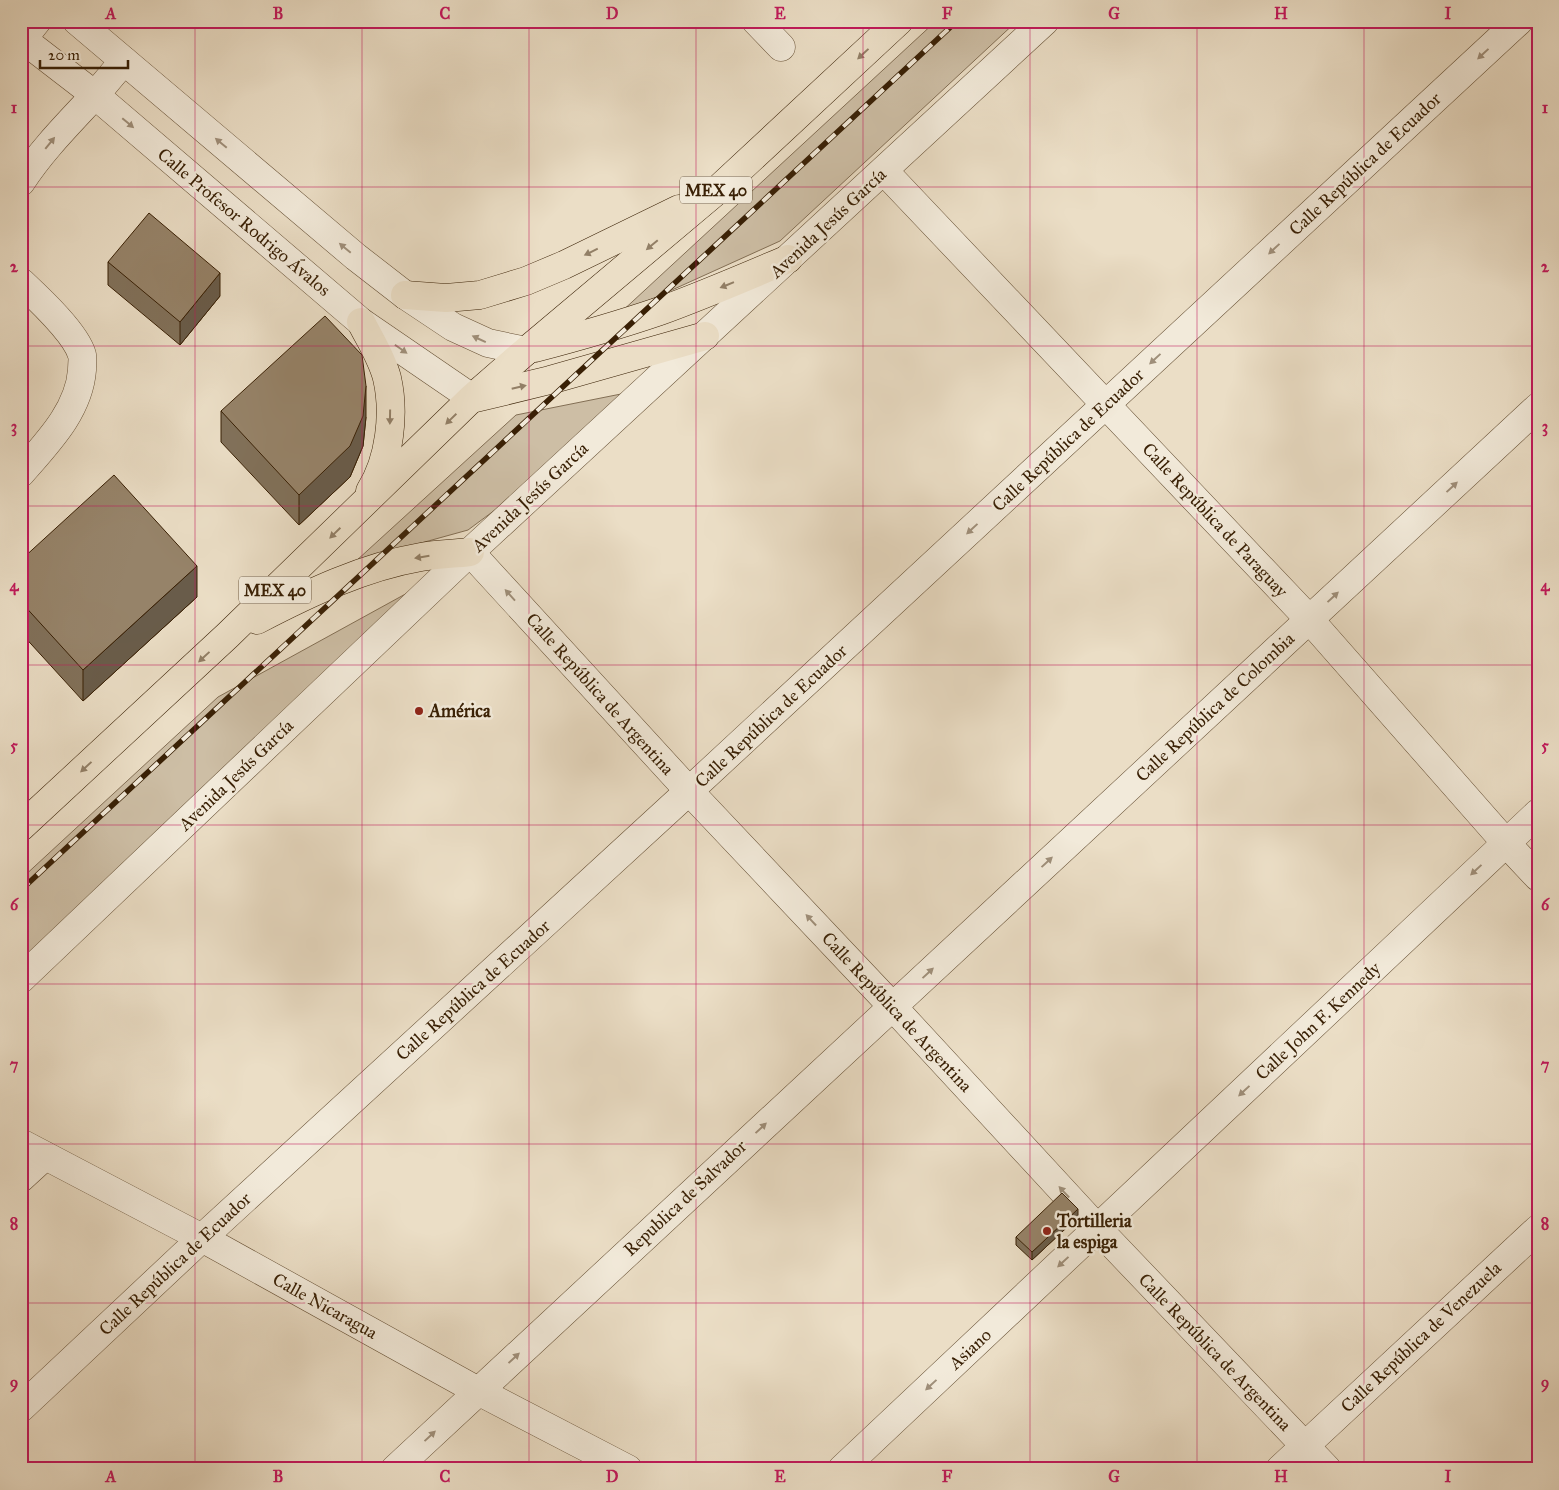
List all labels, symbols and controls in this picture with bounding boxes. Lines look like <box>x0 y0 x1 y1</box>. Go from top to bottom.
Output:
text: A <box>105 4 117 23</box>
text: B <box>273 4 283 23</box>
text: C <box>440 4 451 23</box>
text: D <box>606 4 619 23</box>
text: E <box>774 4 786 23</box>
text: F <box>942 4 953 23</box>
text: G <box>1108 4 1120 23</box>
text: H <box>1274 4 1288 23</box>
text: I <box>1445 4 1452 23</box>
scale bar <box>40 38 128 70</box>
text: 20 m <box>48 46 80 64</box>
one-way arrow <box>858 48 870 60</box>
one-way arrow <box>1477 48 1489 60</box>
street label: Calle República de Ecuador <box>1284 88 1446 240</box>
text: 1 <box>11 98 18 117</box>
text: 1 <box>1542 98 1549 117</box>
one-way arrow <box>121 118 134 129</box>
one-way arrow <box>45 137 56 150</box>
one-way arrow <box>215 137 228 148</box>
street label: Calle Profesor Rodrigo Ávalos <box>152 142 336 302</box>
street label: Avenida Jesús García <box>765 163 892 284</box>
road number: MEX 40 <box>680 176 752 204</box>
one-way arrow <box>645 240 658 251</box>
one-way arrow <box>339 242 352 253</box>
one-way arrow <box>1269 243 1281 255</box>
one-way arrow <box>584 248 598 256</box>
text: 2 <box>10 257 19 276</box>
text: 2 <box>1541 257 1550 276</box>
one-way arrow <box>720 281 734 289</box>
one-way arrow <box>472 334 486 342</box>
one-way arrow <box>395 344 408 354</box>
one-way arrow <box>1150 353 1162 365</box>
street label: Calle República de Ecuador <box>987 364 1149 516</box>
one-way arrow <box>512 383 527 391</box>
one-way arrow <box>386 409 394 425</box>
one-way arrow <box>445 413 457 425</box>
text: 3 <box>11 417 17 437</box>
text: 3 <box>1542 417 1548 437</box>
street label: Avenida Jesús García <box>467 437 594 558</box>
street label: Calle República de Paraguay <box>1137 438 1293 603</box>
one-way arrow <box>1446 481 1458 493</box>
one-way arrow <box>966 523 978 535</box>
one-way arrow <box>329 526 341 538</box>
one-way arrow <box>414 554 430 562</box>
text: 4 <box>10 576 20 596</box>
road number: MEX 40 <box>239 576 311 604</box>
text: 4 <box>1541 576 1551 596</box>
one-way arrow <box>504 590 516 602</box>
one-way arrow <box>1327 591 1339 603</box>
street label: Calle República de Argentina <box>521 608 679 781</box>
street label: Calle República de Colombia <box>1131 627 1299 786</box>
street label: Calle República de Ecuador <box>690 640 852 792</box>
one-way arrow <box>199 651 211 663</box>
place label: América <box>428 700 491 722</box>
marker: América <box>413 705 425 717</box>
street label: Avenida Jesús García <box>173 714 299 837</box>
text: 5 <box>10 736 18 755</box>
text: 5 <box>1541 736 1549 755</box>
one-way arrow <box>79 762 92 773</box>
one-way arrow <box>1041 856 1053 868</box>
one-way arrow <box>1471 864 1483 876</box>
text: 6 <box>10 895 19 914</box>
text: 6 <box>1541 895 1550 914</box>
one-way arrow <box>805 914 817 926</box>
street label: Calle República de Ecuador <box>391 915 555 1065</box>
street label: Calle República de Argentina <box>816 928 977 1097</box>
street label: Calle John F. Kennedy <box>1251 957 1386 1085</box>
one-way arrow <box>921 967 933 979</box>
text: 7 <box>10 1055 19 1074</box>
text: 7 <box>1541 1055 1550 1074</box>
one-way arrow <box>1238 1085 1250 1097</box>
one-way arrow <box>755 1122 767 1134</box>
street label: Republica de Salvador <box>619 1135 751 1261</box>
one-way arrow <box>1058 1187 1070 1199</box>
street label: Calle República de Ecuador <box>94 1188 256 1340</box>
place label: Tortilleria la espiga <box>1056 1210 1132 1254</box>
text: 8 <box>10 1214 18 1233</box>
text: 8 <box>1541 1214 1549 1233</box>
marker: Tortilleria la espiga <box>1041 1225 1053 1237</box>
one-way arrow <box>1057 1256 1069 1268</box>
street label: Calle República de Venezuela <box>1336 1257 1506 1417</box>
street label: Calle Nicaragua <box>268 1268 382 1345</box>
street label: Calle República de Argentina <box>1133 1269 1296 1436</box>
street label: Asiano <box>943 1324 996 1375</box>
one-way arrow <box>508 1352 520 1364</box>
text: 9 <box>10 1373 18 1393</box>
text: 9 <box>1541 1373 1549 1393</box>
one-way arrow <box>926 1379 938 1391</box>
one-way arrow <box>424 1430 436 1442</box>
text: A <box>105 1467 117 1486</box>
text: B <box>273 1467 283 1486</box>
text: C <box>440 1467 451 1486</box>
text: D <box>606 1467 619 1486</box>
text: E <box>774 1467 786 1486</box>
text: F <box>942 1467 953 1486</box>
text: G <box>1108 1467 1120 1486</box>
text: H <box>1274 1467 1288 1486</box>
text: I <box>1445 1467 1452 1486</box>

